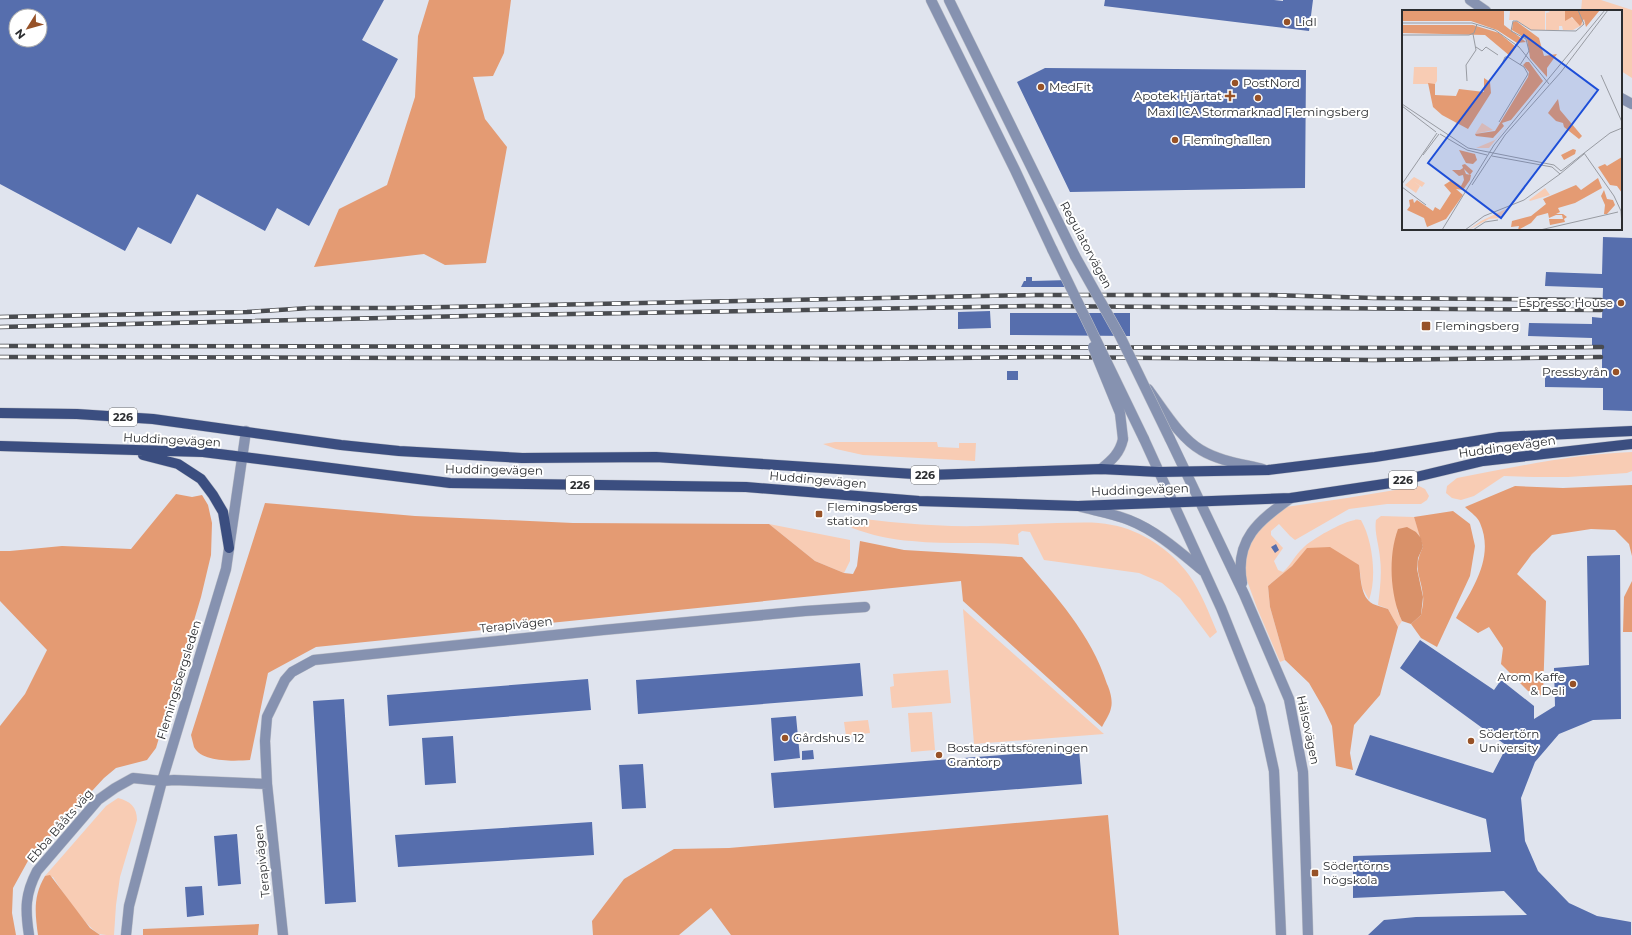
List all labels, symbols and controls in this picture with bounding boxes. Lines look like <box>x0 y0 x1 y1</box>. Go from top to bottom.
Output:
north arrow <box>8 8 48 48</box>
inset map <box>1402 10 1622 230</box>
place label: Lidl <box>1295 14 1317 29</box>
marker: Lidl <box>1282 17 1292 27</box>
text: N <box>12 26 28 42</box>
place label: PostNord <box>1243 75 1300 90</box>
marker: PostNord <box>1230 78 1240 88</box>
place label: MedFit <box>1049 79 1092 94</box>
marker: MedFit <box>1036 82 1046 92</box>
place label: Apotek Hjärtat <box>1134 88 1222 103</box>
marker: Apotek Hjärtat <box>1225 91 1235 101</box>
marker: Maxi ICA Stormarknad Flemingsberg <box>1253 93 1263 103</box>
place label: Maxi ICA Stormarknad Flemingsberg <box>1147 104 1369 119</box>
place label: Fleminghallen <box>1183 132 1270 147</box>
marker: Fleminghallen <box>1170 135 1180 145</box>
street label: Regulatorvägen <box>1057 199 1116 291</box>
place label: Espresso House <box>1518 295 1613 310</box>
marker: Espresso House <box>1616 298 1626 308</box>
place label: Flemingsberg <box>1435 318 1519 333</box>
marker: Flemingsberg <box>1420 320 1432 332</box>
place label: Pressbyrån <box>1542 364 1608 379</box>
marker: Pressbyrån <box>1611 367 1621 377</box>
road number: 226 <box>109 408 137 426</box>
street label: Huddingevägen <box>123 429 221 450</box>
street label: Huddingevägen <box>1458 432 1556 461</box>
street label: Huddingevägen <box>445 461 543 478</box>
road number: 226 <box>911 466 939 484</box>
street label: Huddingevägen <box>769 468 867 491</box>
road number: 226 <box>1389 471 1417 489</box>
road number: 226 <box>566 476 594 494</box>
street label: Huddingevägen <box>1091 480 1189 499</box>
place label: Flemingsbergs station <box>827 499 917 528</box>
marker: Flemingsbergs station <box>814 509 824 519</box>
street label: Terapivägen <box>479 613 553 636</box>
street label: Flemingsbergsleden <box>153 618 204 741</box>
place label: Arom Kaffe & Deli <box>1498 669 1565 698</box>
marker: Arom Kaffe & Deli <box>1568 679 1578 689</box>
street label: Hälsovägen <box>1294 694 1323 766</box>
place label: Södertörn University <box>1479 726 1539 755</box>
place label: Gårdshus 12 <box>793 730 865 745</box>
marker: Gårdshus 12 <box>780 733 790 743</box>
marker: Södertörn University <box>1466 736 1476 746</box>
place label: Bostadsrättsföreningen Grantorp <box>947 740 1088 769</box>
marker: Bostadsrättsföreningen Grantorp <box>934 750 944 760</box>
street label: Ebba Bååts väg <box>23 786 96 866</box>
street label: Terapivägen <box>250 824 273 898</box>
place label: Södertörns högskola <box>1323 858 1389 887</box>
marker: Södertörns högskola <box>1310 868 1320 878</box>

